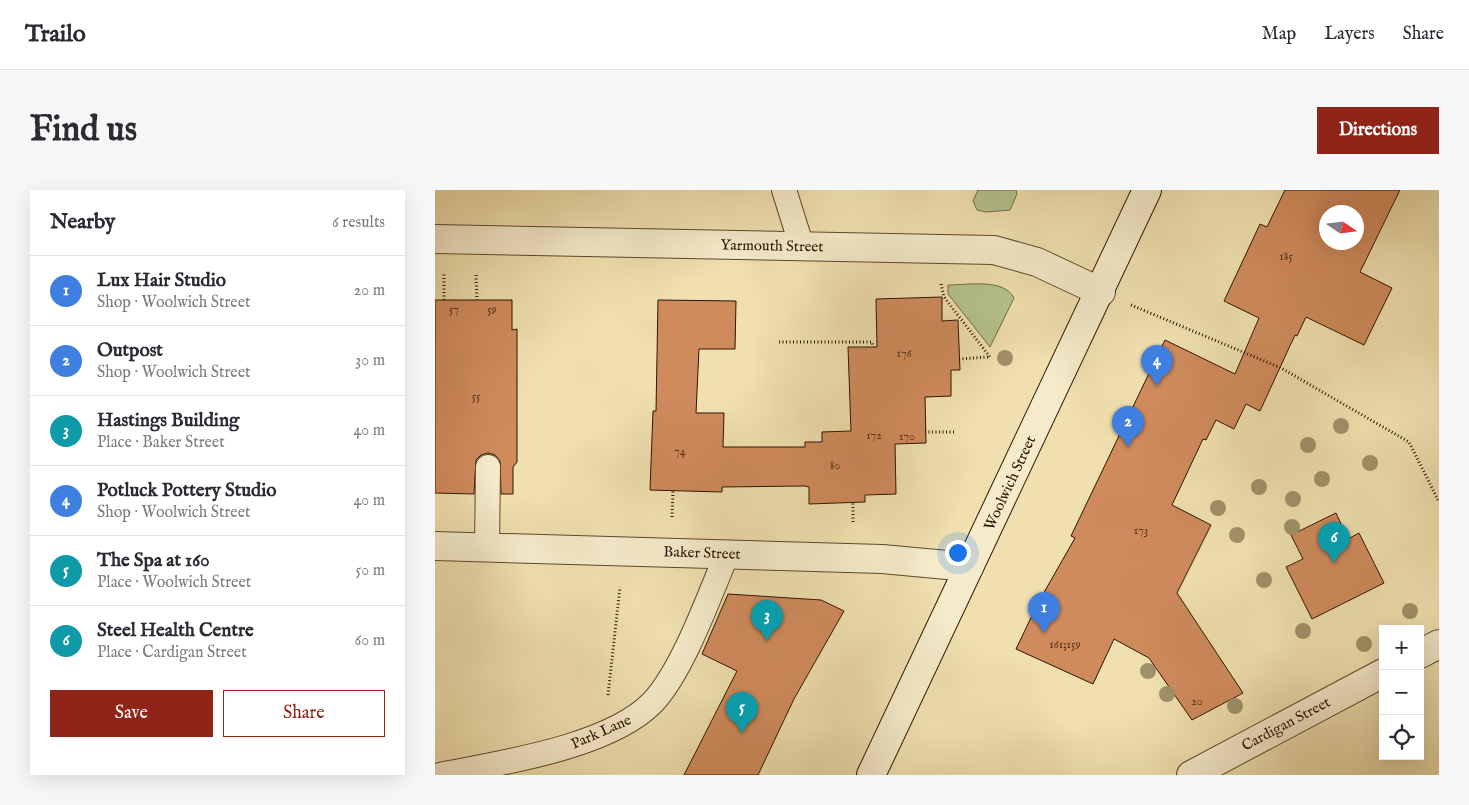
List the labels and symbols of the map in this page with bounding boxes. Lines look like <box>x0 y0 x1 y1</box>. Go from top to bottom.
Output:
north arrow <box>1319 205 1364 250</box>
street label: Yarmouth Street <box>720 236 824 256</box>
house number: 185 <box>1279 249 1293 264</box>
house number: 57 <box>449 302 459 317</box>
house number: 59 <box>487 302 497 317</box>
pin: 4 <box>1141 345 1173 386</box>
house number: 176 <box>896 346 913 361</box>
house number: 55 <box>472 389 481 404</box>
pin: 2 <box>1112 406 1144 447</box>
house number: 172 <box>866 428 882 443</box>
house number: 170 <box>899 429 915 444</box>
street label: Woolwich Street <box>980 433 1040 533</box>
house number: 74 <box>674 444 686 459</box>
house number: 80 <box>830 458 840 473</box>
pin: 6 <box>1318 522 1350 563</box>
house number: 173 <box>1134 523 1148 538</box>
your location <box>945 540 971 566</box>
street label: Baker Street <box>663 542 741 564</box>
pin: 1 <box>1028 592 1060 633</box>
pin: 3 <box>751 600 783 641</box>
house number: 161;159 <box>1049 637 1081 652</box>
pin: 5 <box>726 692 758 733</box>
street label: Cardigan Street <box>1238 693 1334 755</box>
house number: 20 <box>1191 694 1203 709</box>
street label: Park Lane <box>568 710 634 754</box>

